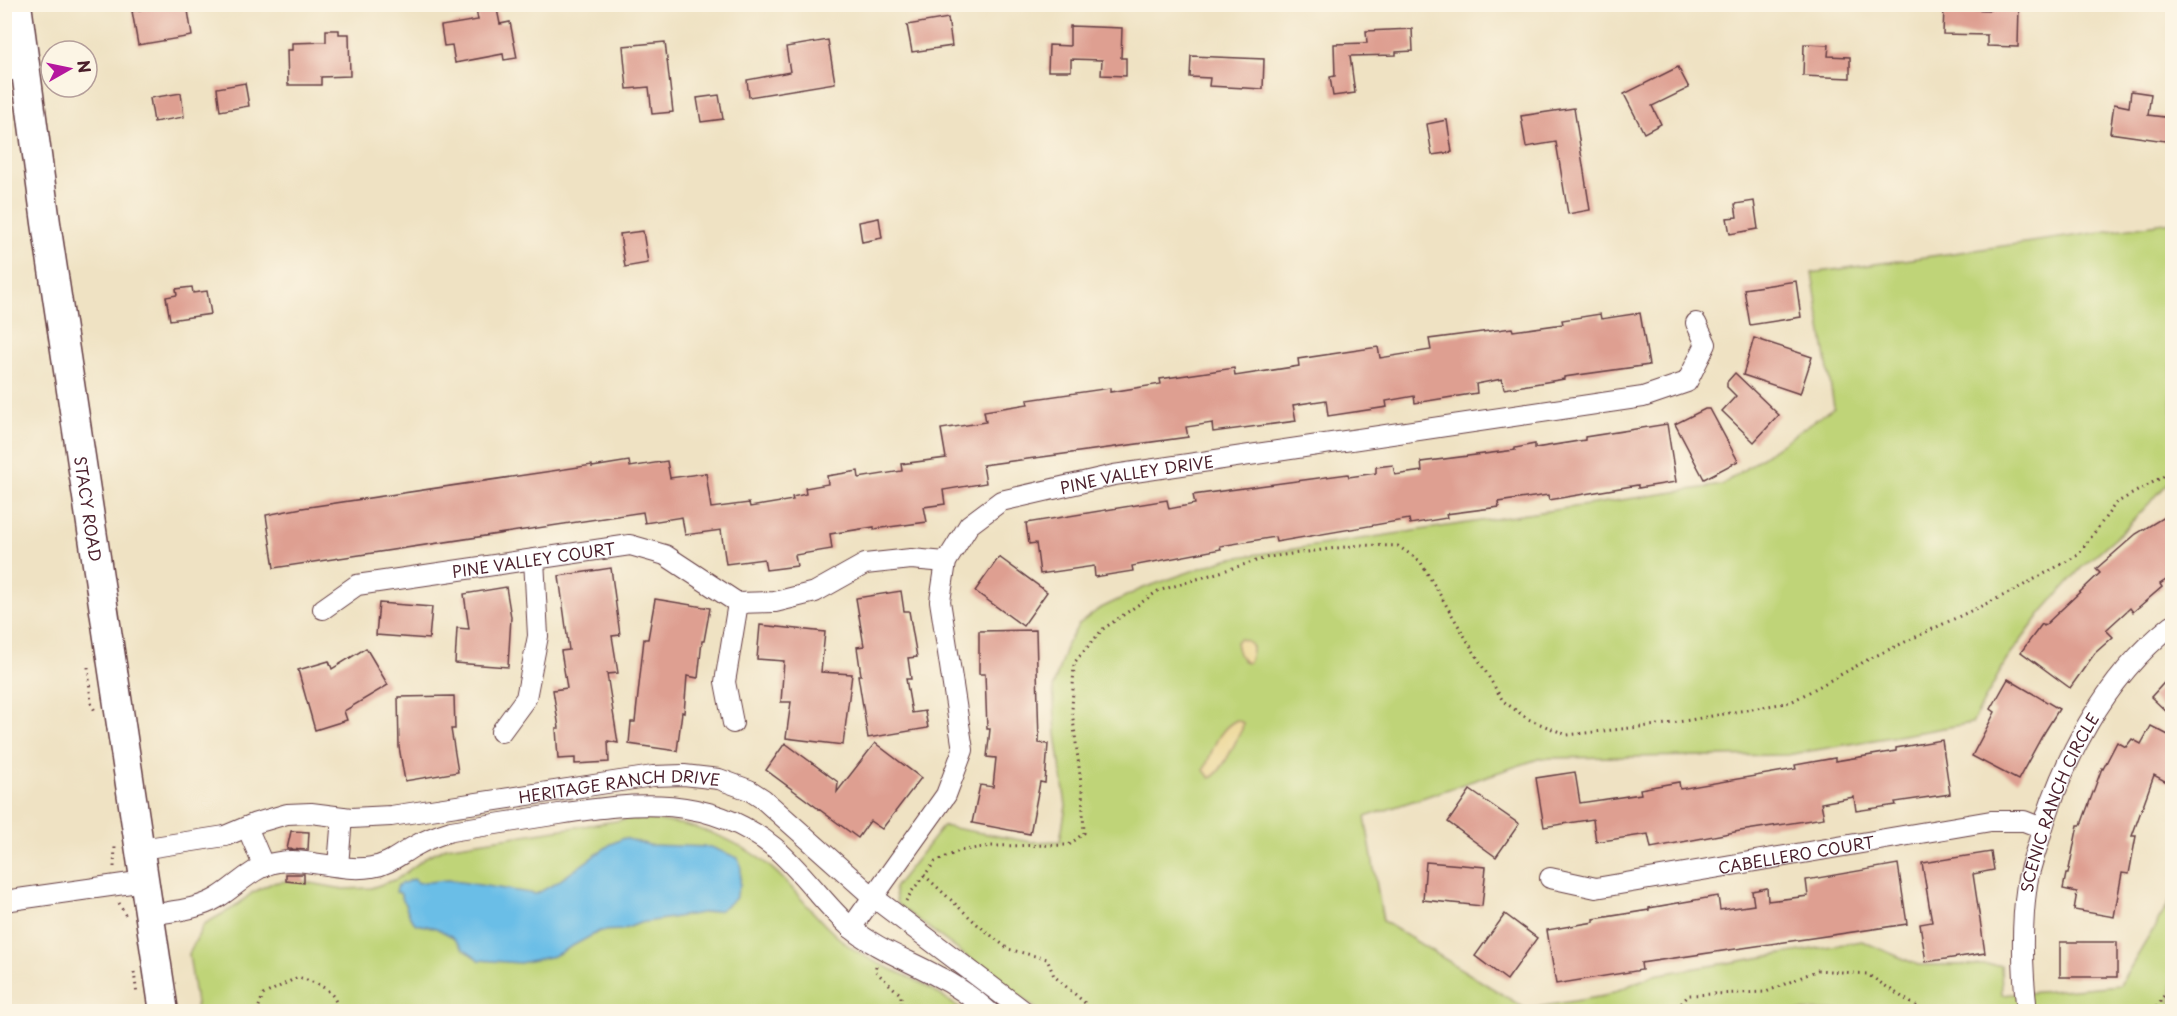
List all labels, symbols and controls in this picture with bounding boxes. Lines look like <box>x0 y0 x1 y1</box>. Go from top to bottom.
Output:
north arrow <box>39 39 99 99</box>
text: N <box>72 58 98 75</box>
street label: PINE VALLEY DRIVE <box>1058 448 1215 499</box>
street label: STACY ROAD <box>69 454 109 563</box>
street label: PINE VALLEY COURT <box>450 535 617 583</box>
street label: SCENIC RANCH CIRCLE <box>2014 708 2104 894</box>
street label: HERITAGE RANCH DRIVE <box>517 763 721 808</box>
street label: CABELLERO COURT <box>1716 829 1876 879</box>

